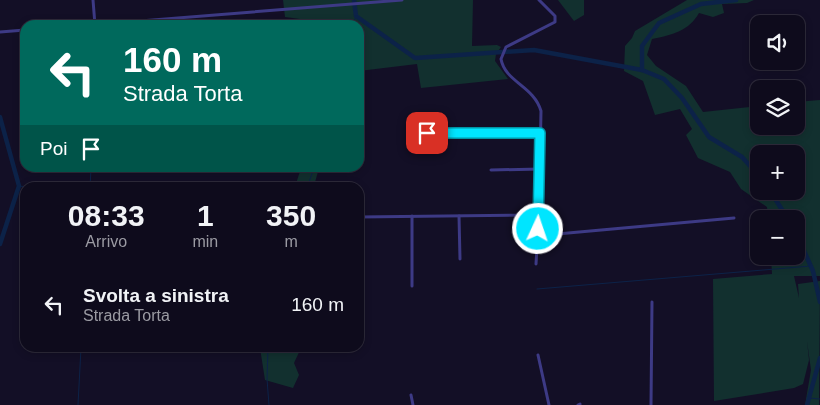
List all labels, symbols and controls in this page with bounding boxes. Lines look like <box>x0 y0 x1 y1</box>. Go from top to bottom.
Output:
map controls <box>750 15 805 265</box>
button: sound <box>750 15 805 70</box>
icon: left <box>40 40 105 105</box>
text: 160 m <box>123 40 222 79</box>
button: layers <box>750 80 805 135</box>
text: Strada Torta <box>123 81 242 106</box>
pin <box>406 112 448 154</box>
icon: arrive <box>413 119 441 147</box>
icon: arrive <box>77 135 105 163</box>
text: Poi <box>40 138 67 159</box>
button: + <box>750 145 805 200</box>
text: 08:33 <box>68 199 145 232</box>
text: 1 <box>197 199 214 232</box>
text: 350 <box>266 199 316 232</box>
position arrow <box>511 202 563 254</box>
button: − <box>750 210 805 265</box>
text: Arrivo <box>85 233 127 250</box>
text: min <box>192 233 218 250</box>
text: m <box>284 233 298 250</box>
text: Svolta a sinistra <box>83 285 229 306</box>
icon: left <box>40 291 68 319</box>
text: 160 m <box>291 294 344 315</box>
text: Strada Torta <box>83 307 170 324</box>

